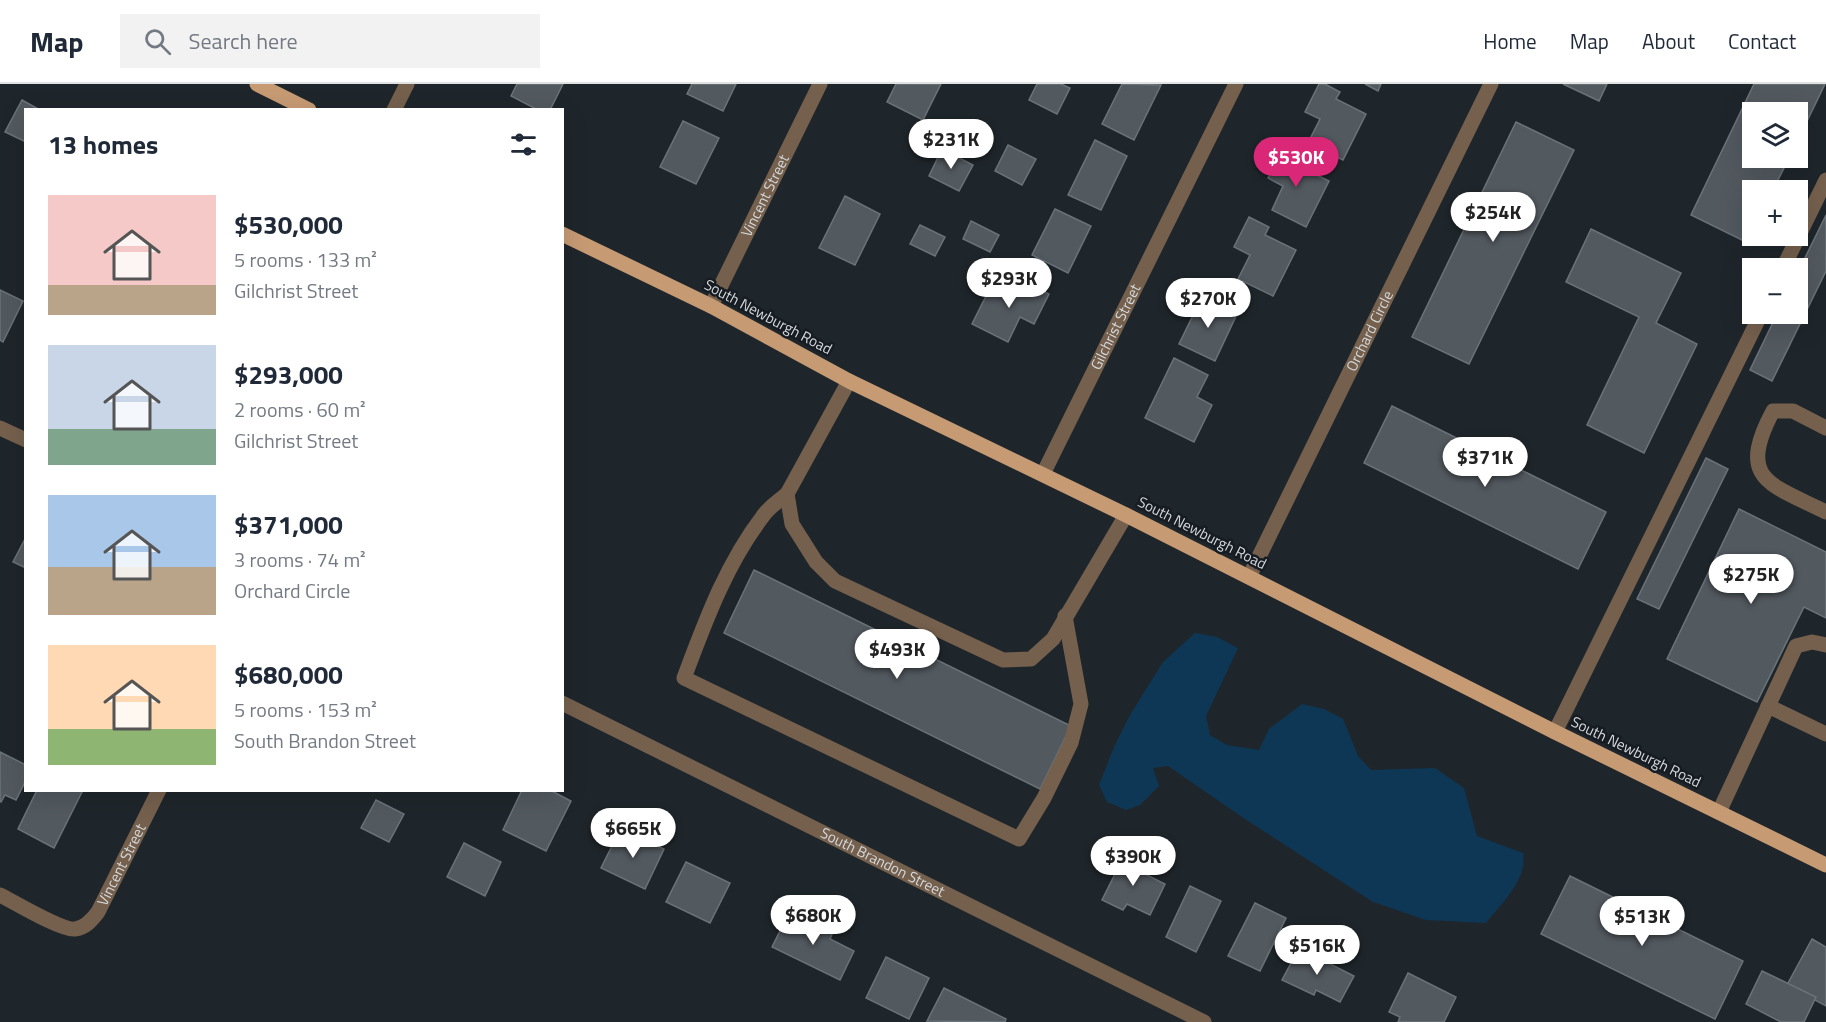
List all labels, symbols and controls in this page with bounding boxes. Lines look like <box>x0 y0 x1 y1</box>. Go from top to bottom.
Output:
search box <box>120 14 540 68</box>
text: Map <box>30 20 84 63</box>
text: Search here <box>189 24 298 58</box>
icon: search <box>141 25 174 58</box>
text: Home <box>1483 25 1537 57</box>
text: Map <box>1570 25 1609 57</box>
text: About <box>1642 25 1695 57</box>
text: Contact <box>1728 25 1796 57</box>
map controls <box>1742 102 1808 324</box>
button: layers <box>1742 102 1808 168</box>
pin: $231K <box>909 119 993 170</box>
text: $231K <box>923 123 979 154</box>
text: 13 homes <box>48 125 158 164</box>
icon: filters <box>507 128 540 161</box>
pin: $530K <box>1254 137 1338 188</box>
text: $530K <box>1268 141 1324 172</box>
street label: Vincent Street <box>735 150 795 241</box>
button: + <box>1742 180 1808 246</box>
pin: $254K <box>1451 192 1535 243</box>
text: $254K <box>1465 196 1521 227</box>
text: $530,000 <box>234 205 343 244</box>
icon: home <box>96 219 168 291</box>
text: 5 rooms · 133 m² <box>234 244 377 275</box>
pin: $293K <box>967 258 1051 309</box>
button: − <box>1742 258 1808 324</box>
text: $293K <box>981 262 1037 293</box>
street label: South Newburgh Road <box>700 273 836 360</box>
text: Gilchrist Street <box>234 275 358 306</box>
pin: $270K <box>1166 278 1250 329</box>
street label: Gilchrist Street <box>1084 279 1147 374</box>
text: $270K <box>1180 282 1236 313</box>
street label: Orchard Circle <box>1340 287 1399 375</box>
text: $293,000 <box>234 355 343 394</box>
icon: home <box>96 369 168 441</box>
text: 2 rooms · 60 m² <box>234 394 366 425</box>
text: Gilchrist Street <box>234 425 358 456</box>
pin: $371K <box>1443 437 1527 488</box>
text: $371K <box>1457 441 1513 472</box>
street label: South Newburgh Road <box>1134 490 1271 575</box>
text: $371,000 <box>234 505 343 544</box>
icon: home <box>96 519 168 591</box>
text: 3 rooms · 74 m² <box>234 544 366 575</box>
pin: $275K <box>1709 554 1793 605</box>
text: $275K <box>1723 558 1779 589</box>
text: Orchard Circle <box>234 575 350 606</box>
pin: $493K <box>855 629 939 680</box>
text: $493K <box>869 633 925 664</box>
text: $680,000 <box>234 655 343 694</box>
icon: home <box>96 669 168 741</box>
text: 5 rooms · 153 m² <box>234 694 377 725</box>
street label: South Newburgh Road <box>1567 710 1705 793</box>
text: South Brandon Street <box>234 725 416 756</box>
pin: $665K <box>591 808 675 859</box>
text: $665K <box>605 812 661 843</box>
street label: Vincent Street <box>91 819 152 910</box>
street label: South Brandon Street <box>817 821 950 903</box>
pin: $390K <box>1091 836 1175 887</box>
text: $390K <box>1105 840 1161 871</box>
pin: $680K <box>771 895 855 946</box>
pin: $513K <box>1600 896 1684 947</box>
text: $680K <box>785 899 841 930</box>
text: $513K <box>1614 900 1670 931</box>
pin: $516K <box>1275 925 1359 976</box>
text: $516K <box>1289 929 1345 960</box>

